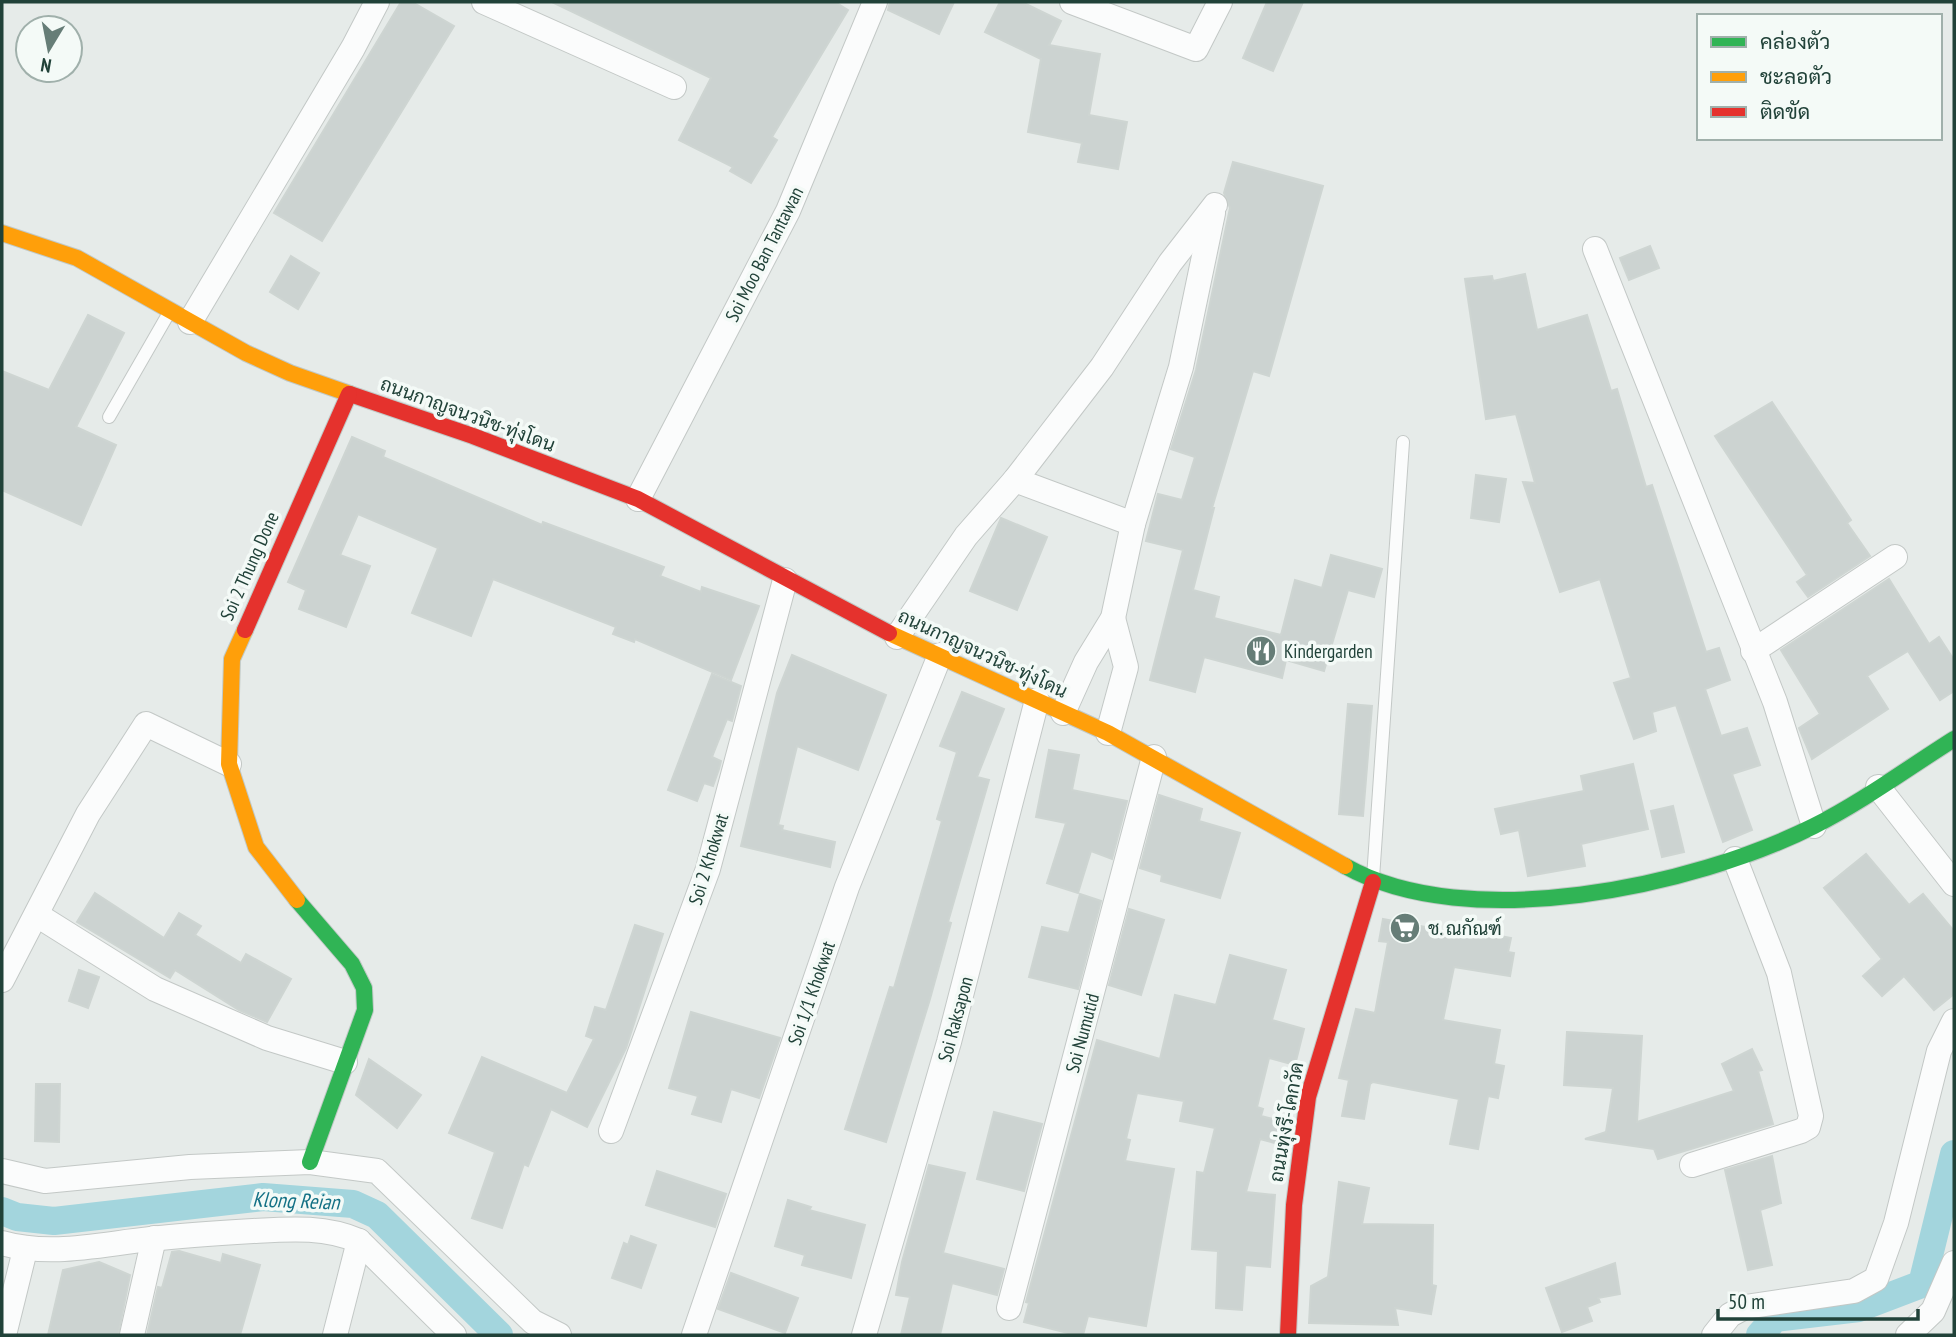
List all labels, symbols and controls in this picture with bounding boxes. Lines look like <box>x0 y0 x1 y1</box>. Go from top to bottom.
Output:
north arrow <box>14 14 84 84</box>
legend <box>1697 14 1942 140</box>
text: คล่องตัว <box>1760 28 1830 55</box>
text: N <box>39 53 53 78</box>
text: ชะลอตัว <box>1760 63 1832 90</box>
text: ติดขัด <box>1760 98 1810 125</box>
street label: Soi Moo Ban Tantawan <box>720 182 808 326</box>
street label: ถนนกาญจนวนิช-ทุ่งโดน <box>377 371 559 458</box>
street label: Soi 2 Thung Done <box>214 508 284 624</box>
street label: ถนนกาญจนวนิช-ทุ่งโดน <box>894 603 1072 704</box>
restaurant icon: Kindergarden <box>1244 634 1278 668</box>
place label: Kindergarden <box>1284 639 1373 663</box>
street label: Soi 2 Khokwat <box>683 810 734 908</box>
supermarket icon: ช. ณกัณฑ์ <box>1388 911 1422 945</box>
place label: ช. ณกัณฑ์ <box>1428 916 1502 940</box>
street label: Soi 1/1 Khokwat <box>782 937 840 1048</box>
street label: Soi Raksapon <box>932 974 978 1064</box>
street label: Soi Numutid <box>1060 991 1104 1075</box>
street label: ถนนทุ่งรี-โคกวัด <box>1264 1060 1309 1184</box>
water label: Klong Reian <box>252 1185 342 1216</box>
scale bar <box>1718 1278 1918 1322</box>
text: 50 m <box>1728 1288 1765 1315</box>

